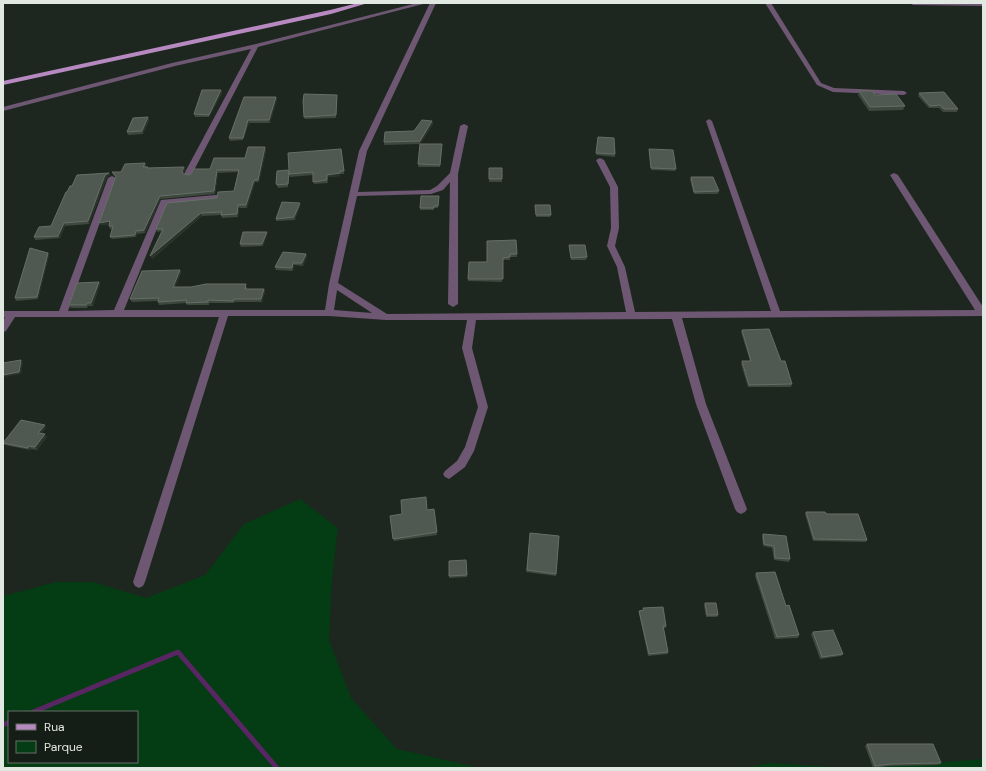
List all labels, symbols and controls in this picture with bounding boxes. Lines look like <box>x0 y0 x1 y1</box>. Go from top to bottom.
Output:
legend <box>8 711 138 763</box>
text: Rua <box>44 719 65 735</box>
text: Parque <box>44 739 83 755</box>

